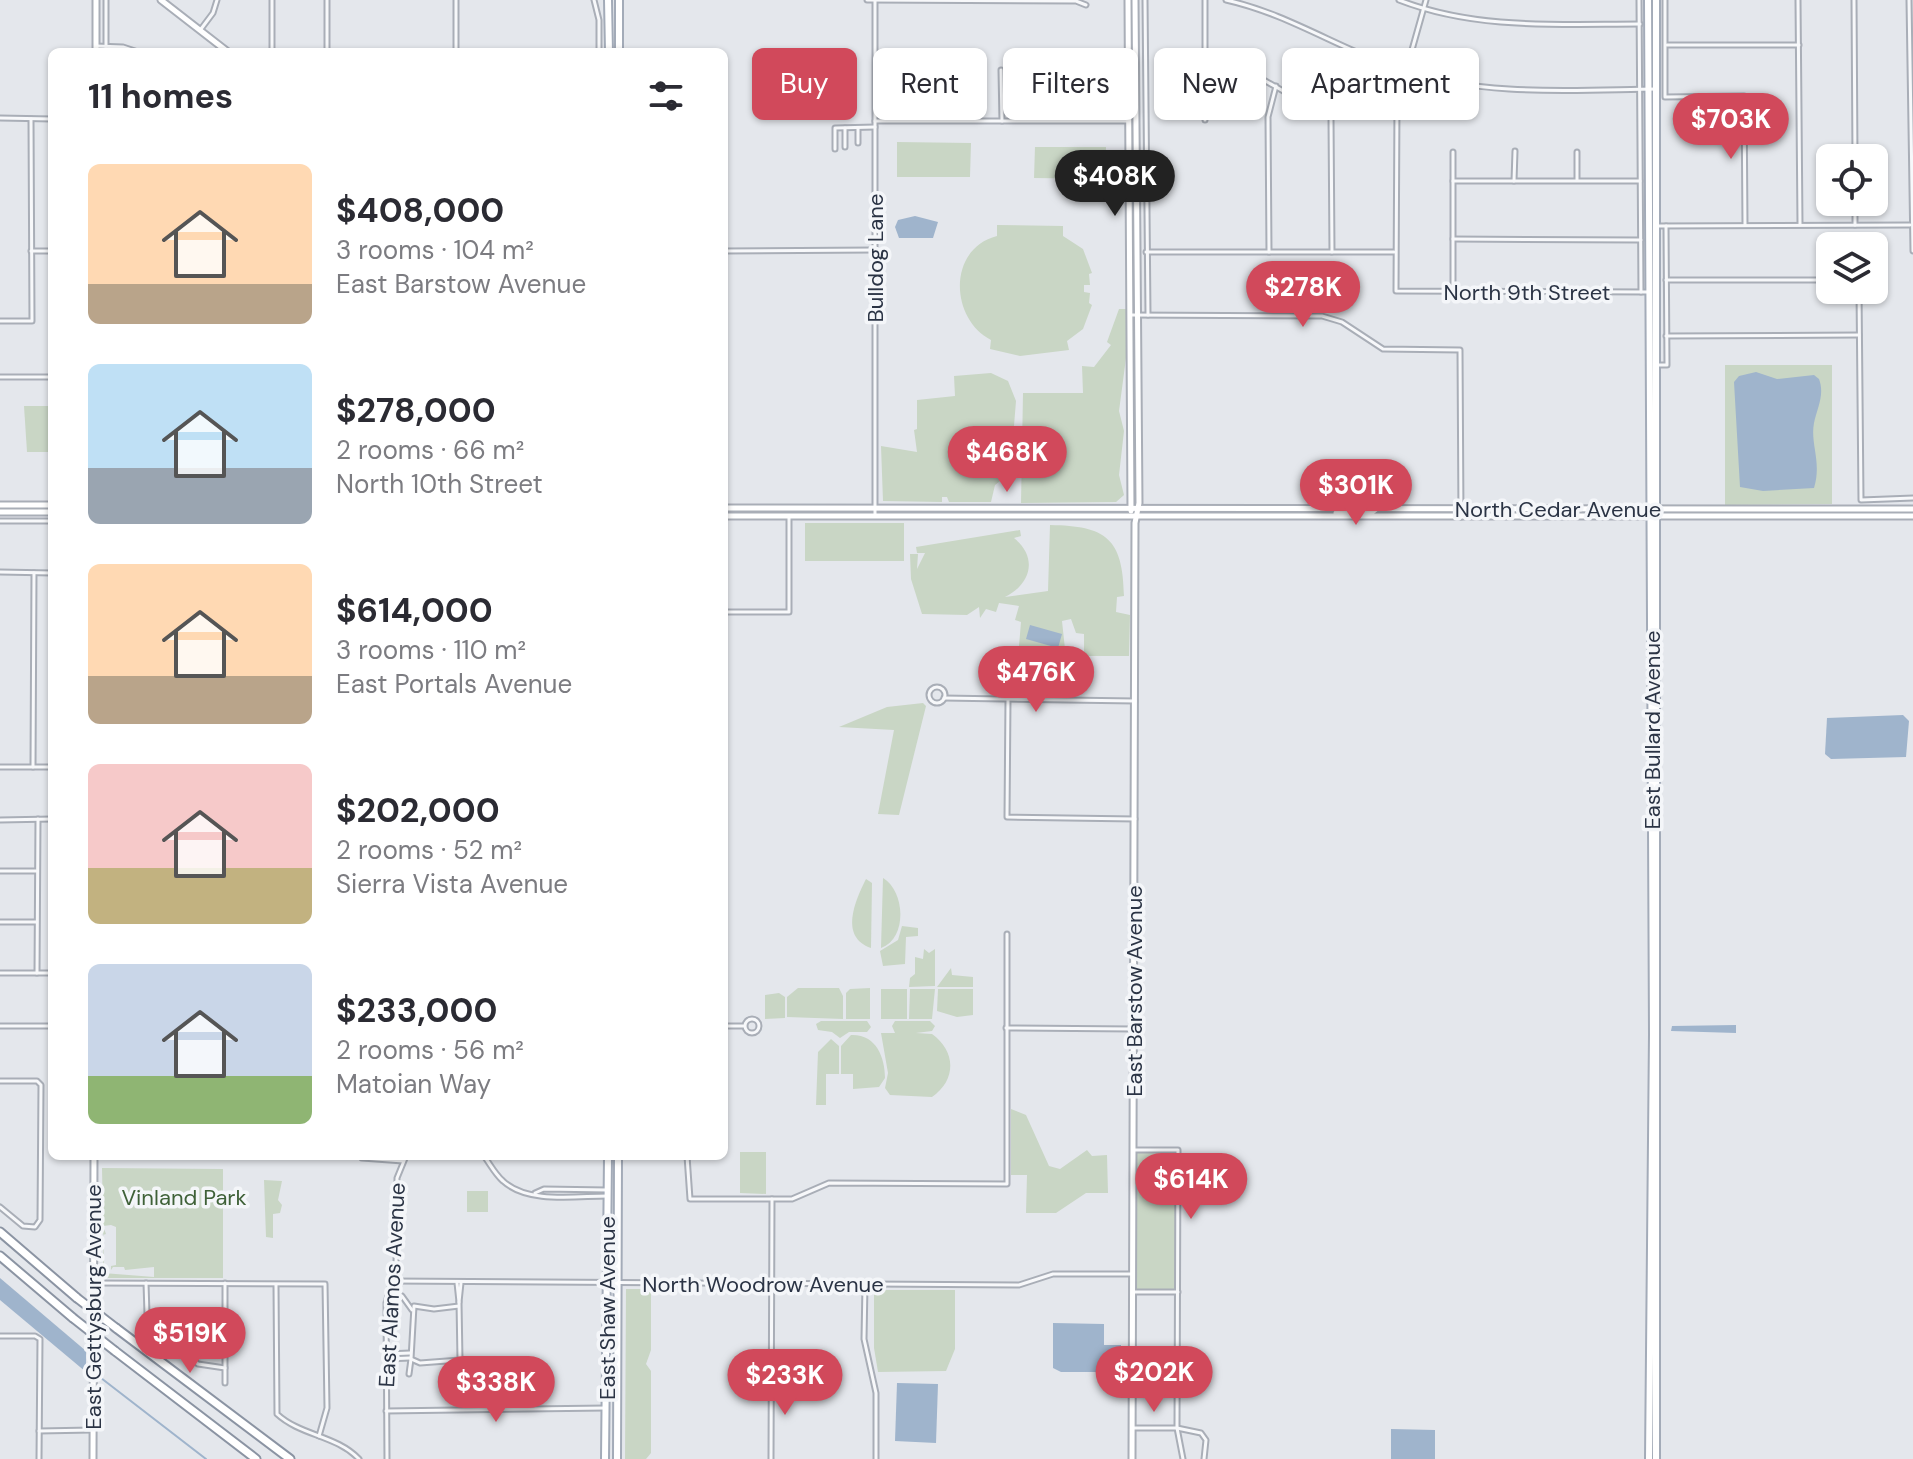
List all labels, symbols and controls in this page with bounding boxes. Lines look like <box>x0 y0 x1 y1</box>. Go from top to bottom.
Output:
chip: Buy <box>752 48 857 120</box>
chip: Rent <box>873 48 987 120</box>
chip: Filters <box>1003 48 1138 120</box>
chip: New <box>1154 48 1266 120</box>
chip: Apartment <box>1282 48 1479 120</box>
text: 11 homes <box>88 74 233 119</box>
icon: filters <box>644 74 688 118</box>
pin: $703K <box>1675 93 1787 161</box>
text: $703K <box>1691 102 1771 136</box>
map controls <box>1816 144 1888 304</box>
button: locate <box>1816 144 1888 216</box>
pin: $408K <box>1059 150 1171 218</box>
text: $408K <box>1073 159 1157 193</box>
text: $408,000 <box>336 188 504 233</box>
street label: Bulldog Lane <box>861 194 890 322</box>
icon: home <box>152 196 248 292</box>
button: layers <box>1816 232 1888 304</box>
text: 3 rooms · 104 m² <box>336 233 534 267</box>
pin: $278K <box>1247 261 1359 329</box>
text: East Barstow Avenue <box>336 267 586 301</box>
text: $278K <box>1264 270 1342 304</box>
street label: North 9th Street <box>1444 278 1610 307</box>
text: $278,000 <box>336 388 496 433</box>
icon: home <box>152 396 248 492</box>
pin: $468K <box>951 426 1063 494</box>
text: 2 rooms · 66 m² <box>336 433 524 467</box>
text: $468K <box>966 435 1048 469</box>
pin: $301K <box>1300 459 1412 527</box>
text: North 10th Street <box>336 467 543 501</box>
text: $301K <box>1318 468 1394 502</box>
street label: North Cedar Avenue <box>1455 495 1661 524</box>
text: $614,000 <box>336 588 493 633</box>
icon: home <box>152 596 248 692</box>
street label: East Bullard Avenue <box>1638 630 1667 830</box>
text: 3 rooms · 110 m² <box>336 633 526 667</box>
pin: $476K <box>980 646 1092 714</box>
text: $476K <box>996 655 1076 689</box>
text: East Portals Avenue <box>336 667 572 701</box>
text: $202,000 <box>336 788 500 833</box>
icon: home <box>152 796 248 892</box>
text: 2 rooms · 52 m² <box>336 833 522 867</box>
text: Sierra Vista Avenue <box>336 867 568 901</box>
street label: East Barstow Avenue <box>1120 885 1149 1097</box>
text: $233,000 <box>336 988 497 1033</box>
icon: home <box>152 996 248 1092</box>
text: 2 rooms · 56 m² <box>336 1033 524 1067</box>
text: Matoian Way <box>336 1067 491 1101</box>
pin: $614K <box>1135 1153 1247 1221</box>
text: $614K <box>1153 1162 1229 1196</box>
street label: East Alamos Avenue <box>372 1182 412 1388</box>
park label: Vinland Park <box>121 1183 247 1212</box>
street label: East Gettysburg Avenue <box>79 1184 108 1430</box>
street label: East Shaw Avenue <box>593 1216 622 1400</box>
street label: North Woodrow Avenue <box>642 1270 884 1299</box>
pin: $519K <box>134 1307 246 1375</box>
text: $519K <box>153 1316 227 1350</box>
pin: $202K <box>1098 1346 1210 1414</box>
pin: $233K <box>729 1349 841 1417</box>
text: $202K <box>1114 1355 1194 1389</box>
pin: $338K <box>440 1356 552 1424</box>
text: $233K <box>745 1358 825 1392</box>
text: $338K <box>456 1365 536 1399</box>

